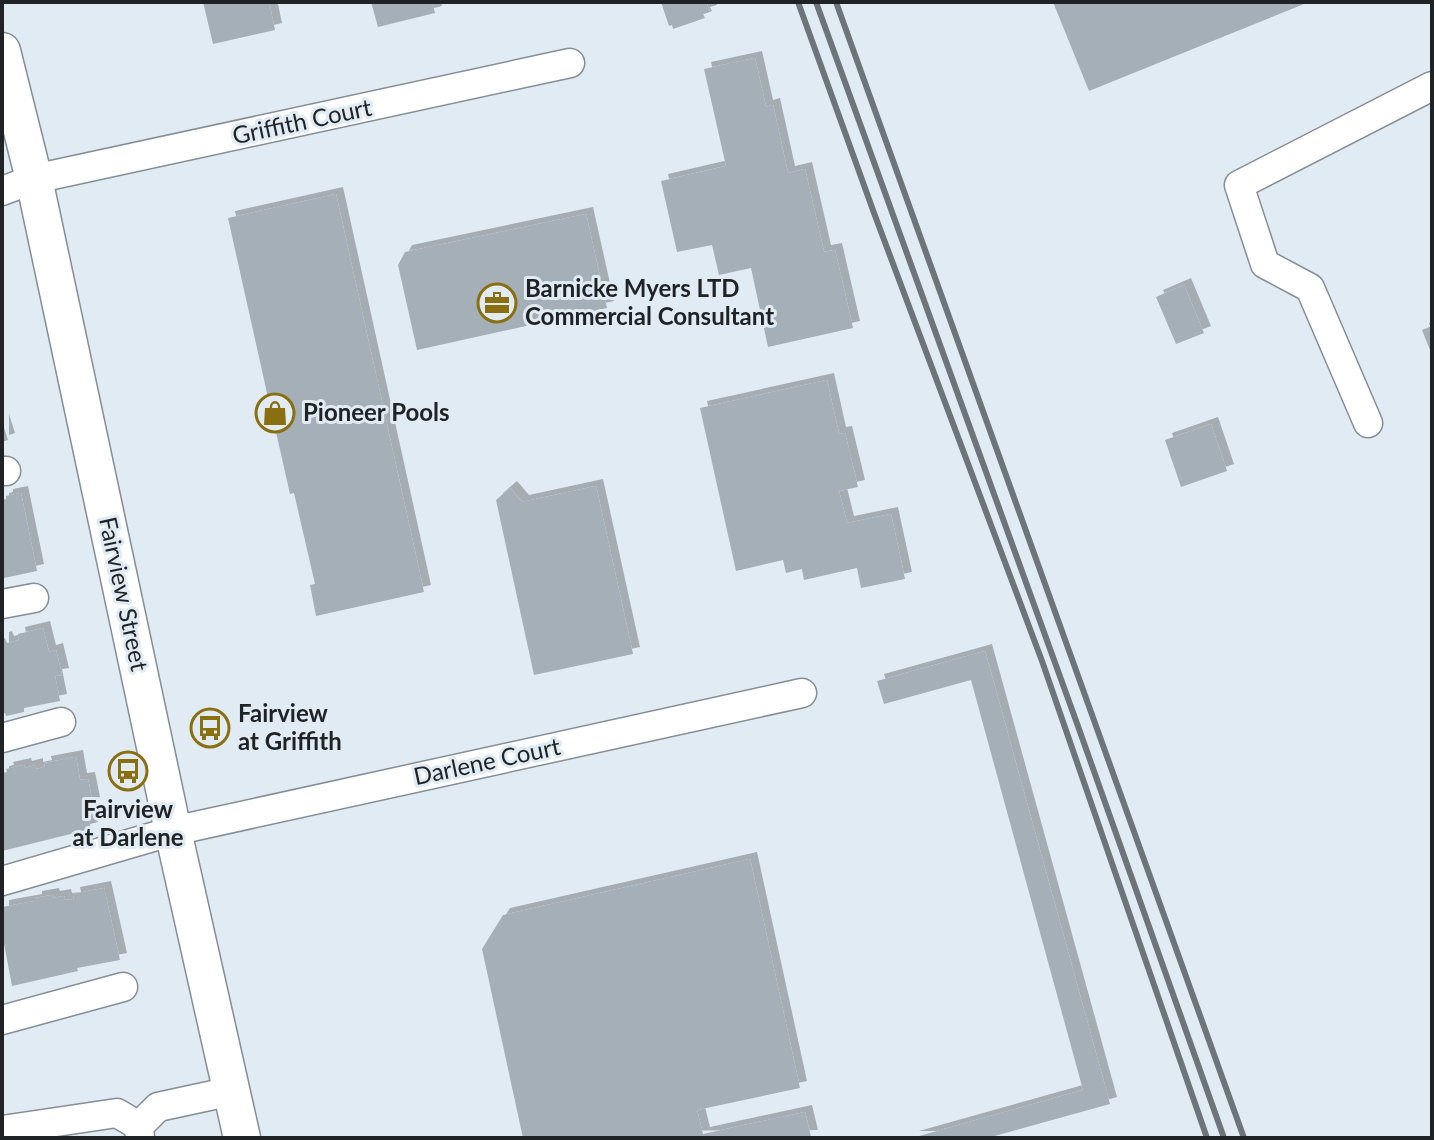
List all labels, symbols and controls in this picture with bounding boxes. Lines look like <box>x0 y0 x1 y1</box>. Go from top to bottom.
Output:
street label: Griffith Court <box>230 92 374 149</box>
place label: Barnicke Myers LTD Commercial Consultant <box>525 273 774 330</box>
office icon: Barnicke Myers LTD Commercial Consultant <box>476 282 518 324</box>
shop icon: Pioneer Pools <box>254 392 296 434</box>
place label: Pioneer Pools <box>303 397 450 426</box>
street label: Fairview Street <box>94 514 155 674</box>
place label: Fairview at Griffith <box>238 698 342 755</box>
bus stop icon: Fairview at Griffith <box>189 707 231 749</box>
street label: Darlene Court <box>411 731 563 790</box>
bus stop icon: Fairview at Darlene <box>107 750 149 792</box>
place label: Fairview at Darlene <box>73 794 184 851</box>

